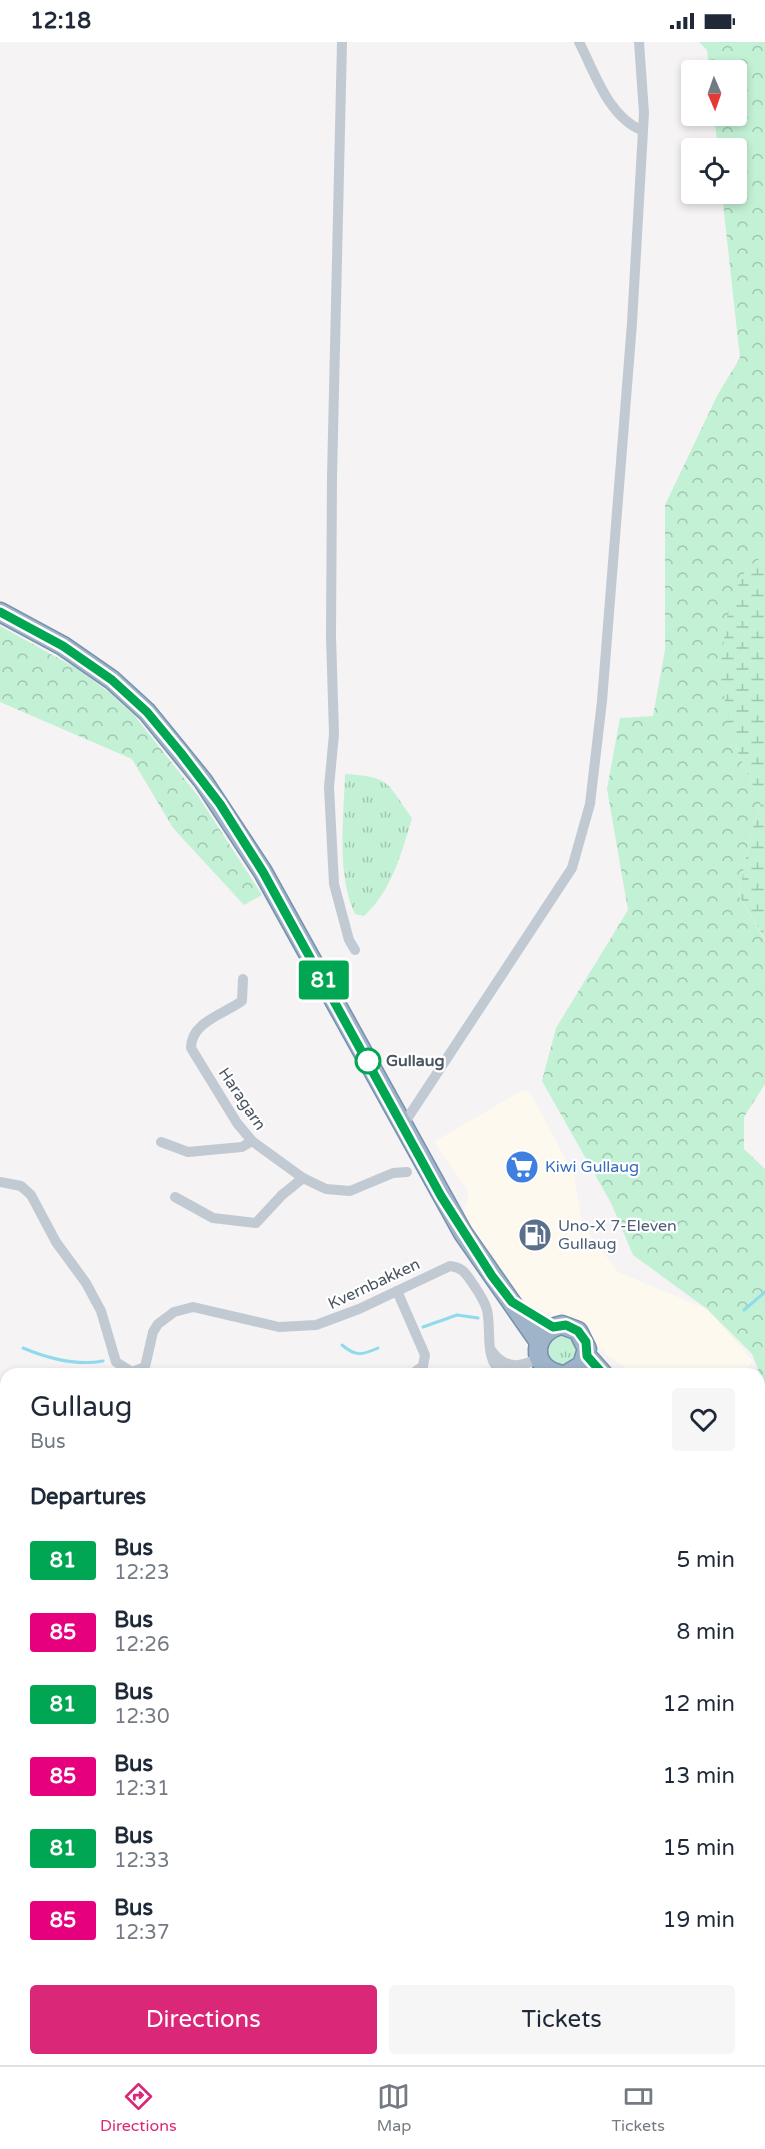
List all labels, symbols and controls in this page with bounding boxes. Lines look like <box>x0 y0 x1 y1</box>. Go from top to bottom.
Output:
text: 12:18 <box>30 8 91 34</box>
north arrow <box>681 60 747 126</box>
map controls <box>681 60 747 204</box>
button: locate <box>681 138 747 204</box>
line badge: 81 <box>297 960 351 1000</box>
text: 81 <box>311 968 337 993</box>
marker: Gullaug <box>355 1048 381 1074</box>
place label: Gullaug <box>386 1051 445 1071</box>
street label: Haragarn <box>214 1064 270 1134</box>
supermarket icon: Kiwi Gullaug <box>504 1149 540 1185</box>
place label: Kiwi Gullaug <box>545 1157 639 1177</box>
place label: Uno-X 7-Eleven Gullaug <box>558 1216 677 1254</box>
fuel station icon: Uno-X 7-Eleven Gullaug <box>517 1217 553 1253</box>
street label: Kvernbakken <box>325 1254 423 1314</box>
button: heart <box>672 1388 735 1451</box>
text: Gullaug <box>30 1390 133 1424</box>
text: Bus <box>30 1430 66 1454</box>
text: Departures <box>30 1484 146 1510</box>
text: Bus <box>114 1535 153 1561</box>
text: 5 min <box>676 1547 735 1573</box>
text: 81 <box>50 1548 76 1573</box>
text: 12:23 <box>114 1561 169 1585</box>
text: Bus <box>114 1607 153 1633</box>
text: 8 min <box>676 1619 735 1645</box>
text: 85 <box>50 1620 76 1645</box>
text: 12:26 <box>114 1633 169 1657</box>
text: Bus <box>114 1679 153 1705</box>
text: 12 min <box>663 1691 735 1717</box>
text: 81 <box>50 1692 76 1717</box>
text: 12:30 <box>114 1705 169 1729</box>
text: Bus <box>114 1751 153 1777</box>
text: 13 min <box>663 1763 735 1789</box>
text: 85 <box>50 1764 76 1789</box>
text: 12:31 <box>114 1777 169 1801</box>
text: Bus <box>114 1823 153 1849</box>
text: 15 min <box>663 1835 735 1861</box>
text: 81 <box>50 1836 76 1861</box>
text: 12:33 <box>114 1849 169 1873</box>
text: Bus <box>114 1895 153 1921</box>
text: 19 min <box>663 1907 735 1933</box>
text: 85 <box>50 1908 76 1933</box>
text: 12:37 <box>114 1921 169 1945</box>
button: Directions <box>30 1985 377 2054</box>
button: Tickets <box>389 1985 735 2054</box>
tab: Directions <box>100 2080 177 2136</box>
tab: Map <box>377 2080 411 2136</box>
tab: Tickets <box>611 2080 665 2136</box>

